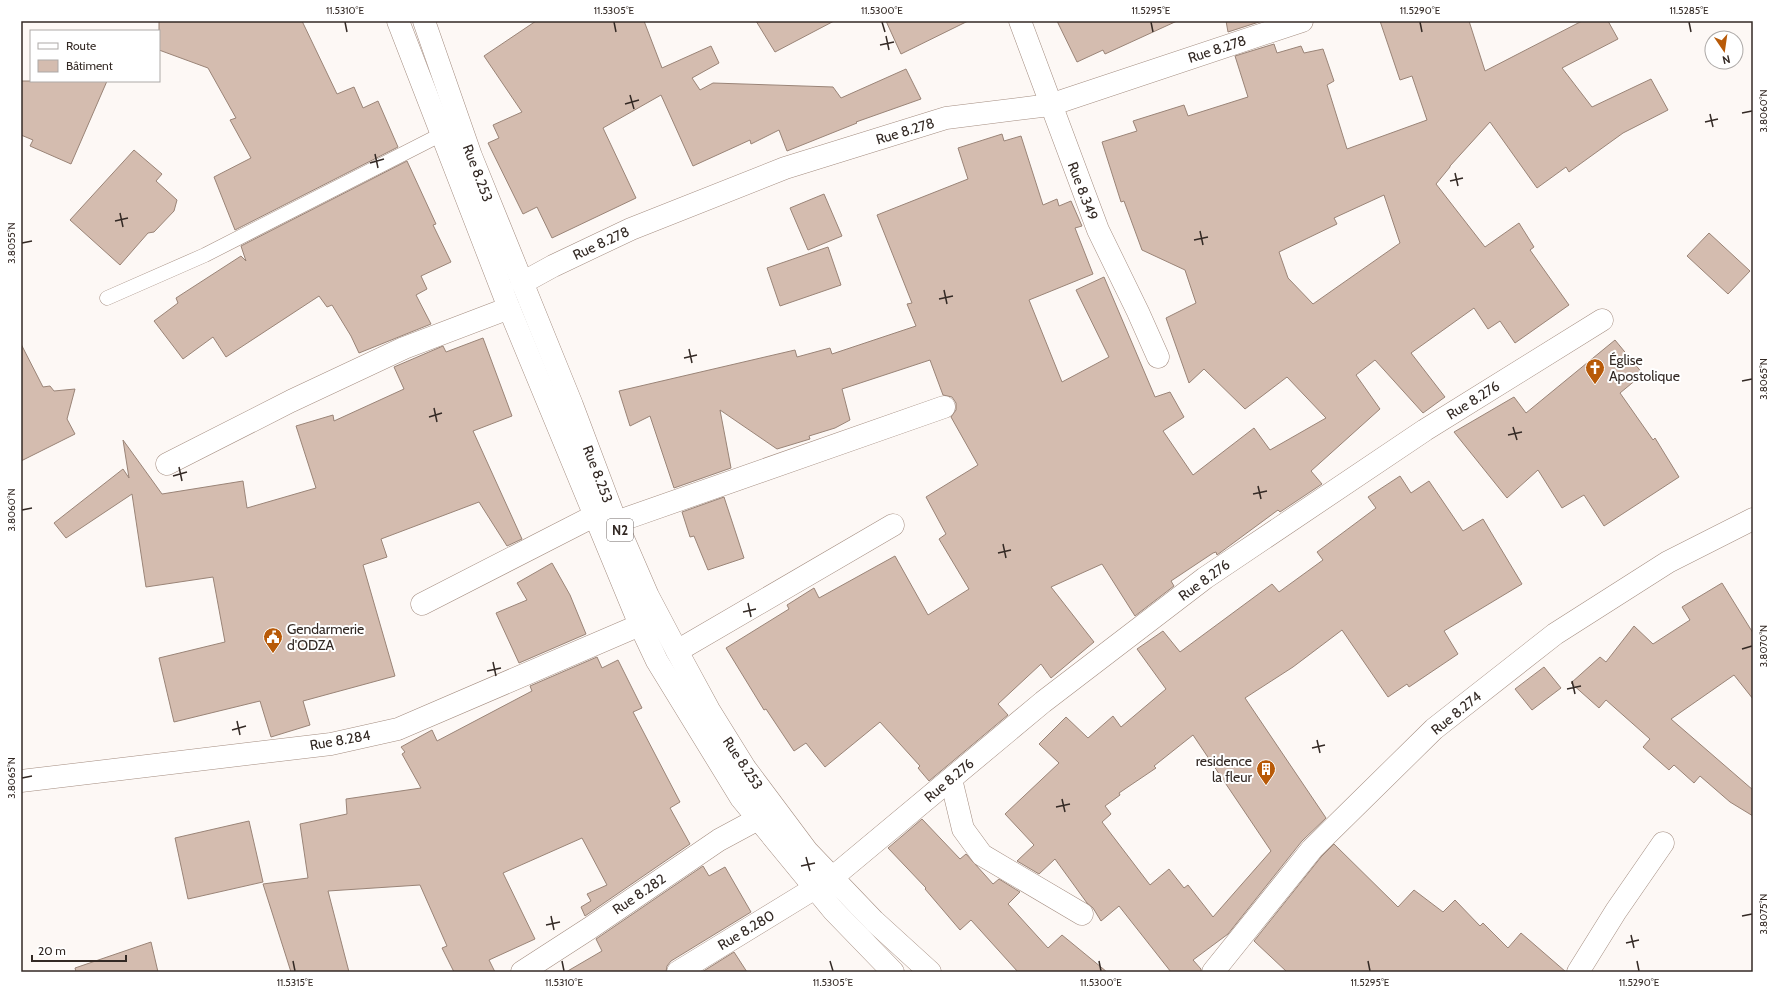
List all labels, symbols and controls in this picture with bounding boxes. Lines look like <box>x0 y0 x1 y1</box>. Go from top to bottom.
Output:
text: 11.5310°E <box>326 4 365 17</box>
text: 11.5305°E <box>594 4 635 17</box>
text: 11.5300°E <box>861 4 903 17</box>
text: 11.5295°E <box>1132 4 1171 17</box>
text: 11.5290°E <box>1400 4 1441 17</box>
text: 11.5285°E <box>1669 4 1709 17</box>
legend <box>30 30 160 82</box>
north arrow <box>1704 30 1744 70</box>
street label: Rue 8.278 <box>1186 31 1248 67</box>
text: Route <box>66 38 96 53</box>
text: N <box>1721 52 1732 67</box>
text: Bâtiment <box>66 58 113 73</box>
text: 3.8060°N <box>1757 89 1770 133</box>
street label: Rue 8.278 <box>874 114 936 148</box>
street label: Rue 8.253 <box>459 142 497 204</box>
street label: Rue 8.349 <box>1064 159 1102 223</box>
text: 3.8055°N <box>5 222 18 264</box>
street label: Rue 8.278 <box>570 222 632 264</box>
place label: Église Apostolique <box>1609 351 1680 385</box>
church icon: Église Apostolique <box>1584 357 1606 385</box>
text: 3.8065°N <box>1757 358 1770 400</box>
street label: Rue 8.276 <box>1443 377 1503 423</box>
street label: Rue 8.253 <box>579 443 617 505</box>
text: 3.8060°N <box>5 488 18 532</box>
road number: N2 <box>607 519 633 541</box>
street label: Rue 8.276 <box>1175 555 1233 605</box>
place label: Gendarmerie d'ODZA <box>287 620 364 654</box>
text: 3.8070°N <box>1757 625 1770 667</box>
public building icon: Gendarmerie d'ODZA <box>262 626 284 654</box>
street label: Rue 8.274 <box>1427 687 1485 739</box>
street label: Rue 8.284 <box>308 726 372 754</box>
street label: Rue 8.253 <box>719 733 767 793</box>
place label: residence la fleur <box>1196 752 1253 786</box>
street label: Rue 8.276 <box>920 754 978 806</box>
text: 3.8065°N <box>5 757 18 799</box>
building icon: residence la fleur <box>1255 758 1277 786</box>
street label: Rue 8.282 <box>609 870 669 918</box>
text: 3.8075°N <box>1757 894 1770 934</box>
street label: Rue 8.280 <box>714 906 778 954</box>
scale bar <box>32 937 126 963</box>
text: 20 m <box>38 943 66 958</box>
text: 11.5315°E <box>277 976 314 989</box>
text: 11.5310°E <box>545 976 584 989</box>
text: 11.5305°E <box>813 976 854 989</box>
text: 11.5300°E <box>1080 976 1122 989</box>
text: 11.5295°E <box>1351 976 1390 989</box>
text: 11.5290°E <box>1619 976 1660 989</box>

